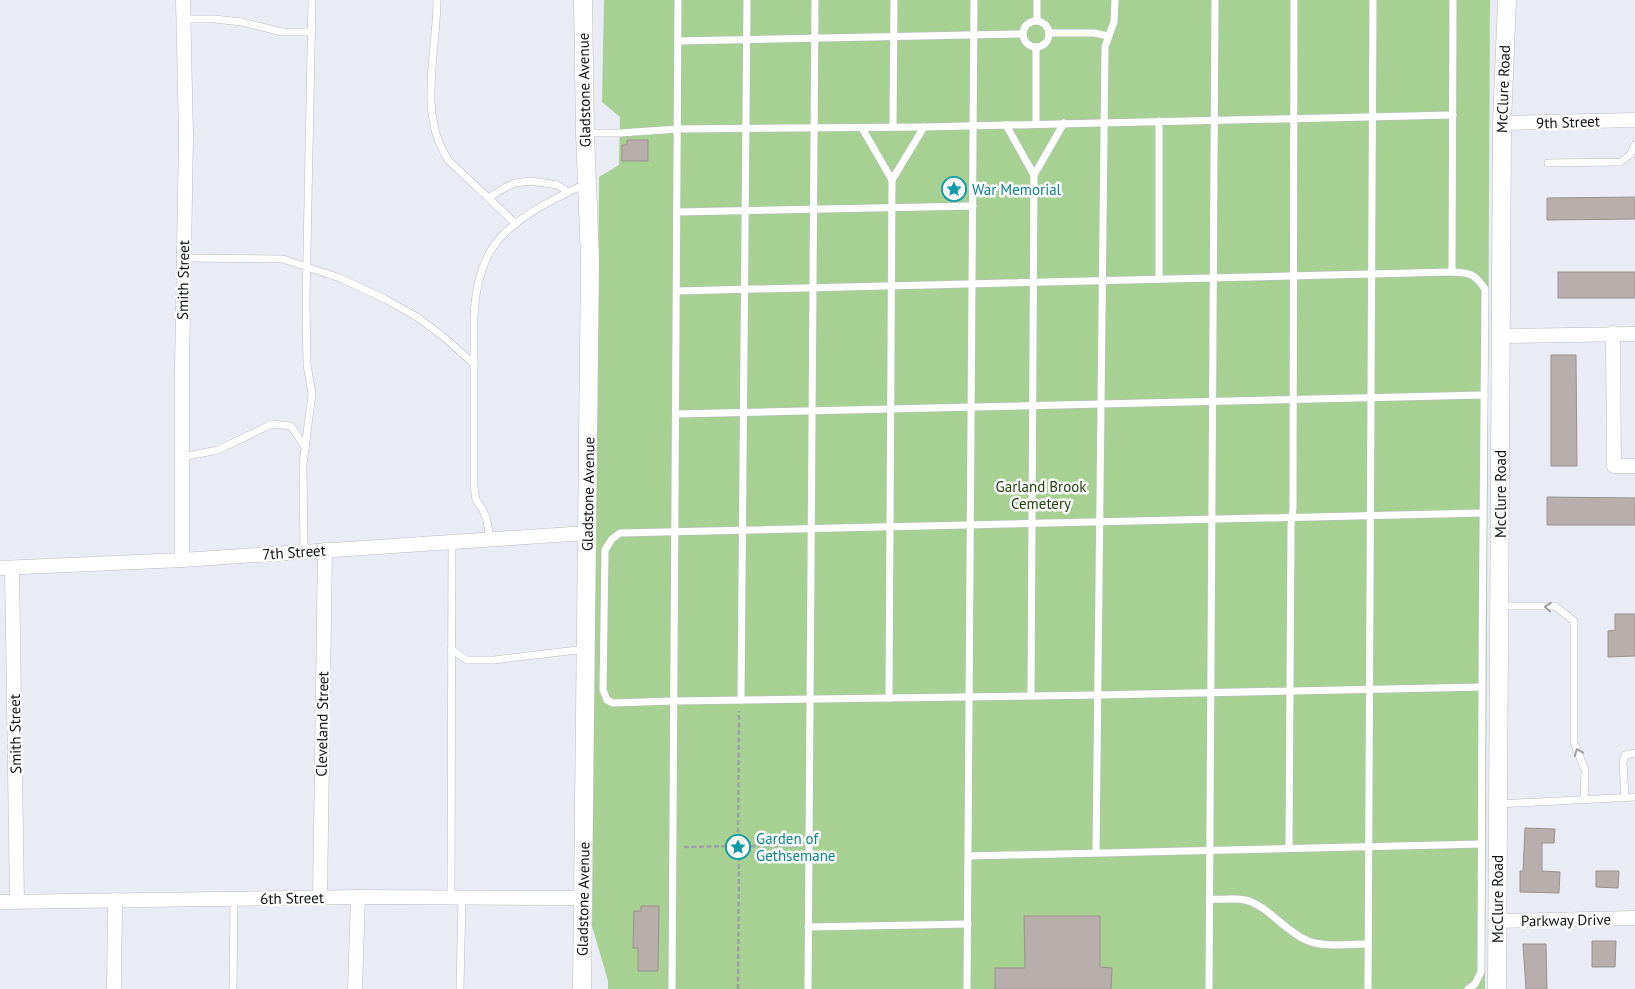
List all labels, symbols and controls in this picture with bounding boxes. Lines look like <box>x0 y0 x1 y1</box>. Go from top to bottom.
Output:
street label: Gladstone Avenue <box>574 33 594 147</box>
street label: McClure Road <box>1492 45 1514 133</box>
street label: 9th Street <box>1536 111 1600 133</box>
place icon: War Memorial <box>941 176 967 202</box>
place label: War Memorial <box>972 180 1062 199</box>
street label: Smith Street <box>173 240 193 320</box>
street label: Gladstone Avenue <box>578 437 598 551</box>
street label: McClure Road <box>1491 450 1510 538</box>
park label: Garland Brook Cemetery <box>996 477 1087 513</box>
street label: 7th Street <box>262 540 326 564</box>
one-way arrow <box>1544 601 1552 612</box>
street label: Cleveland Street <box>312 671 332 777</box>
street label: Smith Street <box>5 694 25 774</box>
one-way arrow <box>1574 748 1584 757</box>
place label: Garden of Gethsemane <box>756 829 835 865</box>
place icon: Garden of Gethsemane <box>725 834 751 860</box>
street label: Gladstone Avenue <box>573 842 593 956</box>
street label: McClure Road <box>1488 855 1507 943</box>
street label: 6th Street <box>260 888 324 908</box>
street label: Parkway Drive <box>1521 910 1611 930</box>

